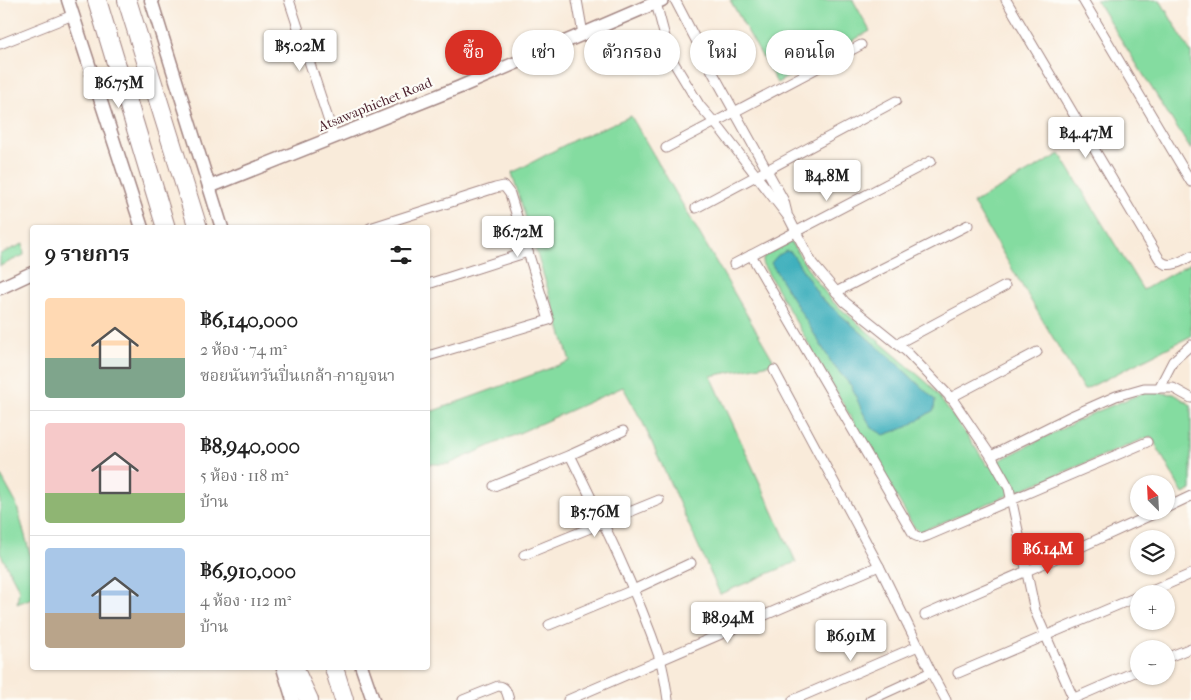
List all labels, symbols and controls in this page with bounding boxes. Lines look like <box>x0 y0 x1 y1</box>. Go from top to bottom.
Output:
pin: ฿5.02M <box>259 30 341 72</box>
chip: ซื้อ <box>445 30 502 75</box>
chip: เช่า <box>512 30 574 75</box>
chip: ตัวกรอง <box>584 30 680 75</box>
chip: ใหม่ <box>690 30 756 75</box>
chip: คอนโด <box>766 30 854 75</box>
text: ฿5.02M <box>275 36 325 55</box>
pin: ฿6.75M <box>78 66 160 109</box>
text: ฿6.75M <box>94 73 144 92</box>
street label: Atsawaphichet Road <box>315 74 435 135</box>
pin: ฿4.47M <box>1045 116 1127 159</box>
text: ฿4.47M <box>1059 123 1113 142</box>
pin: ฿4.8M <box>792 160 862 202</box>
text: ฿4.8M <box>805 166 849 185</box>
pin: ฿6.72M <box>477 216 559 258</box>
text: ฿6.72M <box>493 222 543 241</box>
icon: filters <box>387 241 415 269</box>
text: 9 รายการ <box>45 242 130 266</box>
text: ฿6,140,000 <box>200 308 298 332</box>
icon: home <box>85 318 145 378</box>
text: 2 ห้อง · 74 m² <box>200 340 287 359</box>
text: ซอยนันทวันปิ่นเกล้า-กาญจนา <box>200 366 395 385</box>
text: ฿8,940,000 <box>200 434 300 458</box>
icon: home <box>85 443 145 503</box>
text: 5 ห้อง · 118 m² <box>200 466 289 485</box>
north arrow <box>1130 475 1175 520</box>
map controls <box>1130 475 1175 685</box>
text: บ้าน <box>200 492 228 511</box>
pin: ฿5.76M <box>554 496 636 538</box>
text: ฿5.76M <box>570 502 620 521</box>
button: layers <box>1130 530 1175 575</box>
pin: ฿6.14M <box>1007 532 1089 575</box>
text: ฿6.14M <box>1023 539 1073 558</box>
text: ฿6,910,000 <box>200 559 296 583</box>
icon: home <box>85 568 145 628</box>
button: + <box>1130 585 1175 630</box>
text: 4 ห้อง · 112 m² <box>200 591 291 610</box>
pin: ฿8.94M <box>687 602 769 644</box>
text: ฿8.94M <box>702 608 754 627</box>
text: บ้าน <box>200 617 228 636</box>
pin: ฿6.91M <box>810 620 892 662</box>
text: ฿6.91M <box>826 626 876 645</box>
button: − <box>1130 640 1175 685</box>

